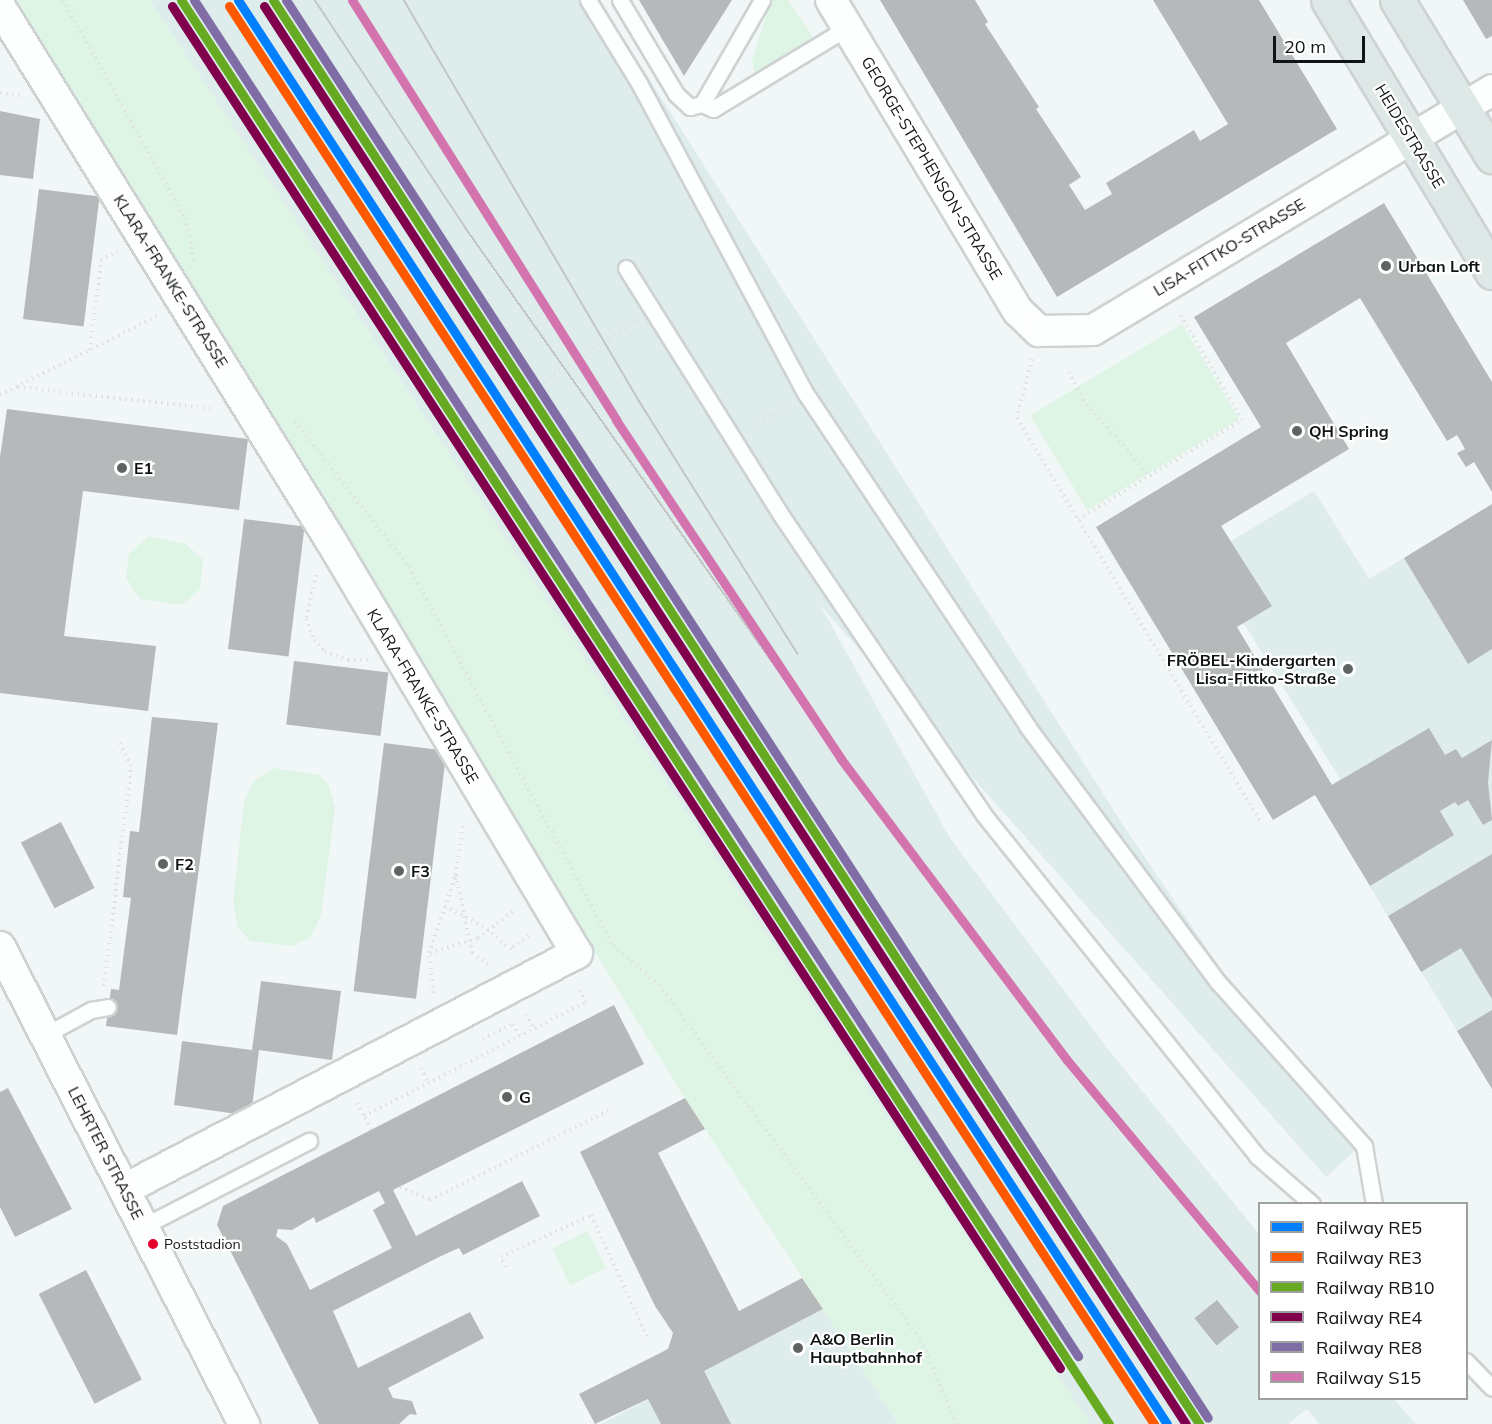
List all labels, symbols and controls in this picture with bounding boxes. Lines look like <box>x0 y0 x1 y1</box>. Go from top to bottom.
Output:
scale bar <box>1276 24 1368 62</box>
text: 20 m <box>1284 35 1326 58</box>
street label: GEORGE-STEPHENSON-STRASSE <box>858 53 1006 283</box>
street label: HEIDESTRASSE <box>1371 80 1449 192</box>
street label: KLARA-FRANKE-STRASSE <box>110 191 232 371</box>
street label: LISA-FITTKO-STRASSE <box>1150 194 1308 300</box>
place label: Urban Loft <box>1398 256 1480 276</box>
marker: Urban Loft <box>1379 259 1393 273</box>
place label: QH Spring <box>1309 421 1389 441</box>
marker: QH Spring <box>1290 424 1304 438</box>
place label: E1 <box>134 458 153 478</box>
marker: E1 <box>115 461 129 475</box>
street label: KLARA-FRANKE-STRASSE <box>363 605 483 787</box>
place label: FRÖBEL-Kindergarten Lisa-Fittko-Straße <box>1167 650 1336 688</box>
marker: FRÖBEL-Kindergarten Lisa-Fittko-Straße <box>1341 662 1355 676</box>
place label: F2 <box>175 854 194 874</box>
marker: F2 <box>156 857 170 871</box>
place label: F3 <box>411 861 430 881</box>
marker: F3 <box>392 864 406 878</box>
street label: LEHRTER STRASSE <box>64 1083 148 1223</box>
place label: G <box>519 1087 531 1107</box>
marker: G <box>500 1090 514 1104</box>
legend <box>1258 1202 1468 1400</box>
text: Railway RE5 <box>1316 1216 1422 1239</box>
place label: Poststadion <box>164 1236 241 1252</box>
marker: Poststadion <box>147 1238 159 1250</box>
text: Railway RE3 <box>1316 1246 1422 1269</box>
text: Railway RB10 <box>1316 1276 1435 1299</box>
text: Railway RE4 <box>1316 1306 1422 1329</box>
place label: A&O Berlin Hauptbahnhof <box>810 1329 922 1367</box>
text: Railway RE8 <box>1316 1336 1422 1359</box>
marker: A&O Berlin Hauptbahnhof <box>791 1341 805 1355</box>
text: Railway S15 <box>1316 1366 1421 1389</box>

